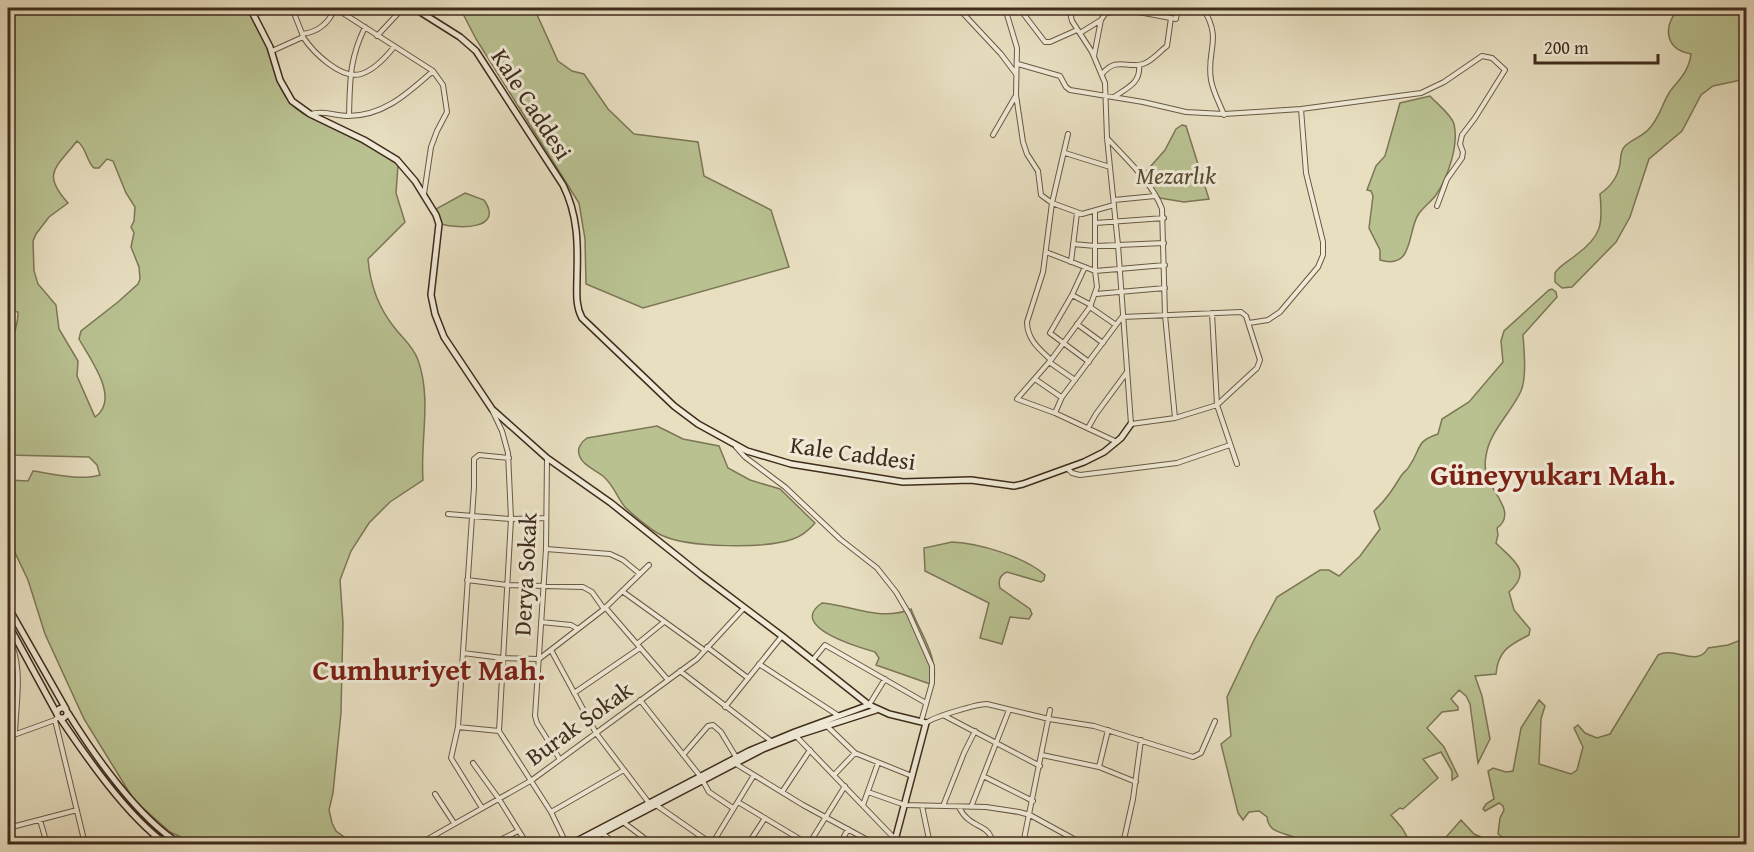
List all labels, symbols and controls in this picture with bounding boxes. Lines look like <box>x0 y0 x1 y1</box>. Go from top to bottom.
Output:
scale bar <box>1535 27 1658 65</box>
text: 200 m <box>1544 34 1589 61</box>
street label: Kale Caddesi <box>483 41 581 167</box>
park label: Mezarlık <box>1136 158 1216 193</box>
street label: Kale Caddesi <box>788 427 918 479</box>
district label: Güneyyukarı Mah. <box>1430 452 1676 496</box>
street label: Derya Sokak <box>504 511 546 637</box>
district label: Cumhuriyet Mah. <box>313 647 545 691</box>
street label: Burak Sokak <box>518 672 640 774</box>

